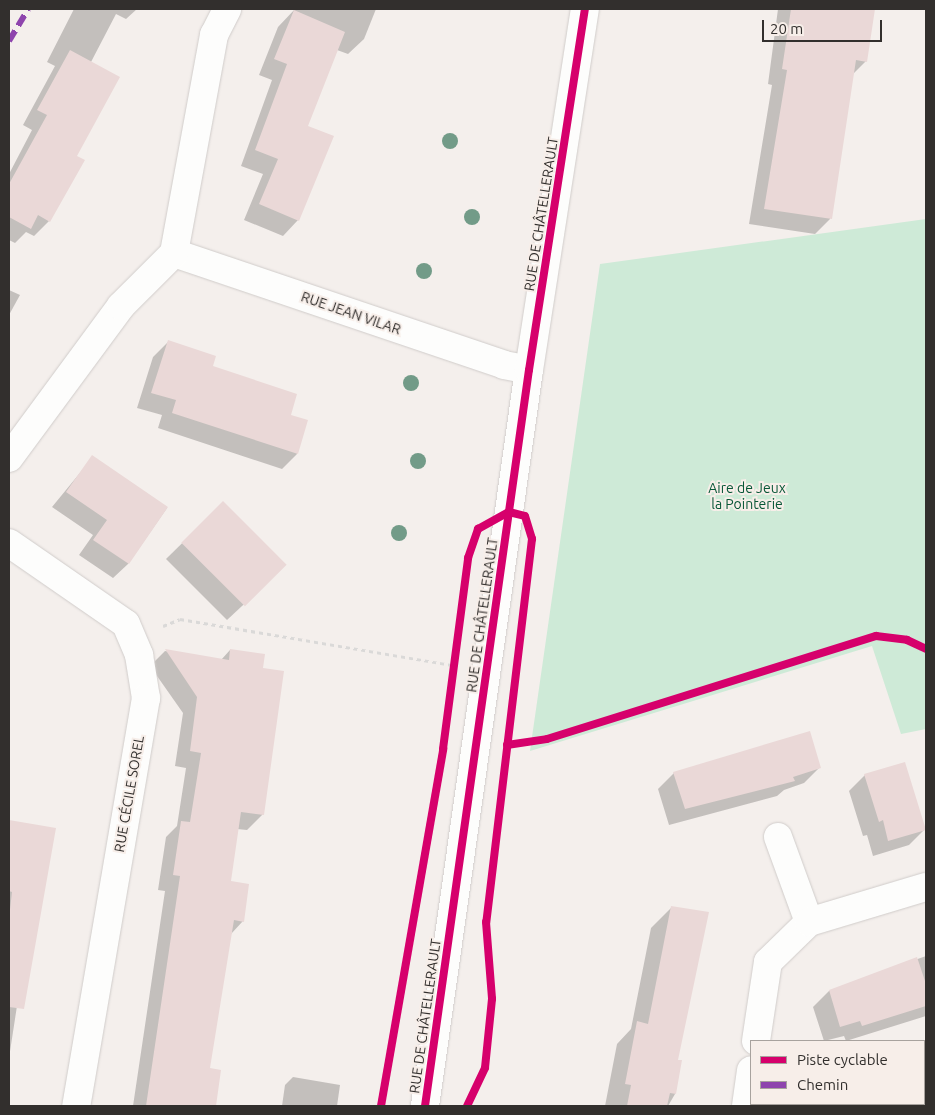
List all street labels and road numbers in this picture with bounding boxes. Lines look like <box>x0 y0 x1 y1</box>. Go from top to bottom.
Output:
street label: RUE DE CHÂTELLERAULT <box>521 136 561 292</box>
street label: RUE JEAN VILAR <box>299 288 403 338</box>
street label: RUE DE CHÂTELLERAULT <box>463 537 501 693</box>
street label: RUE CÉCILE SOREL <box>110 735 148 853</box>
street label: RUE DE CHÂTELLERAULT <box>406 938 444 1094</box>

